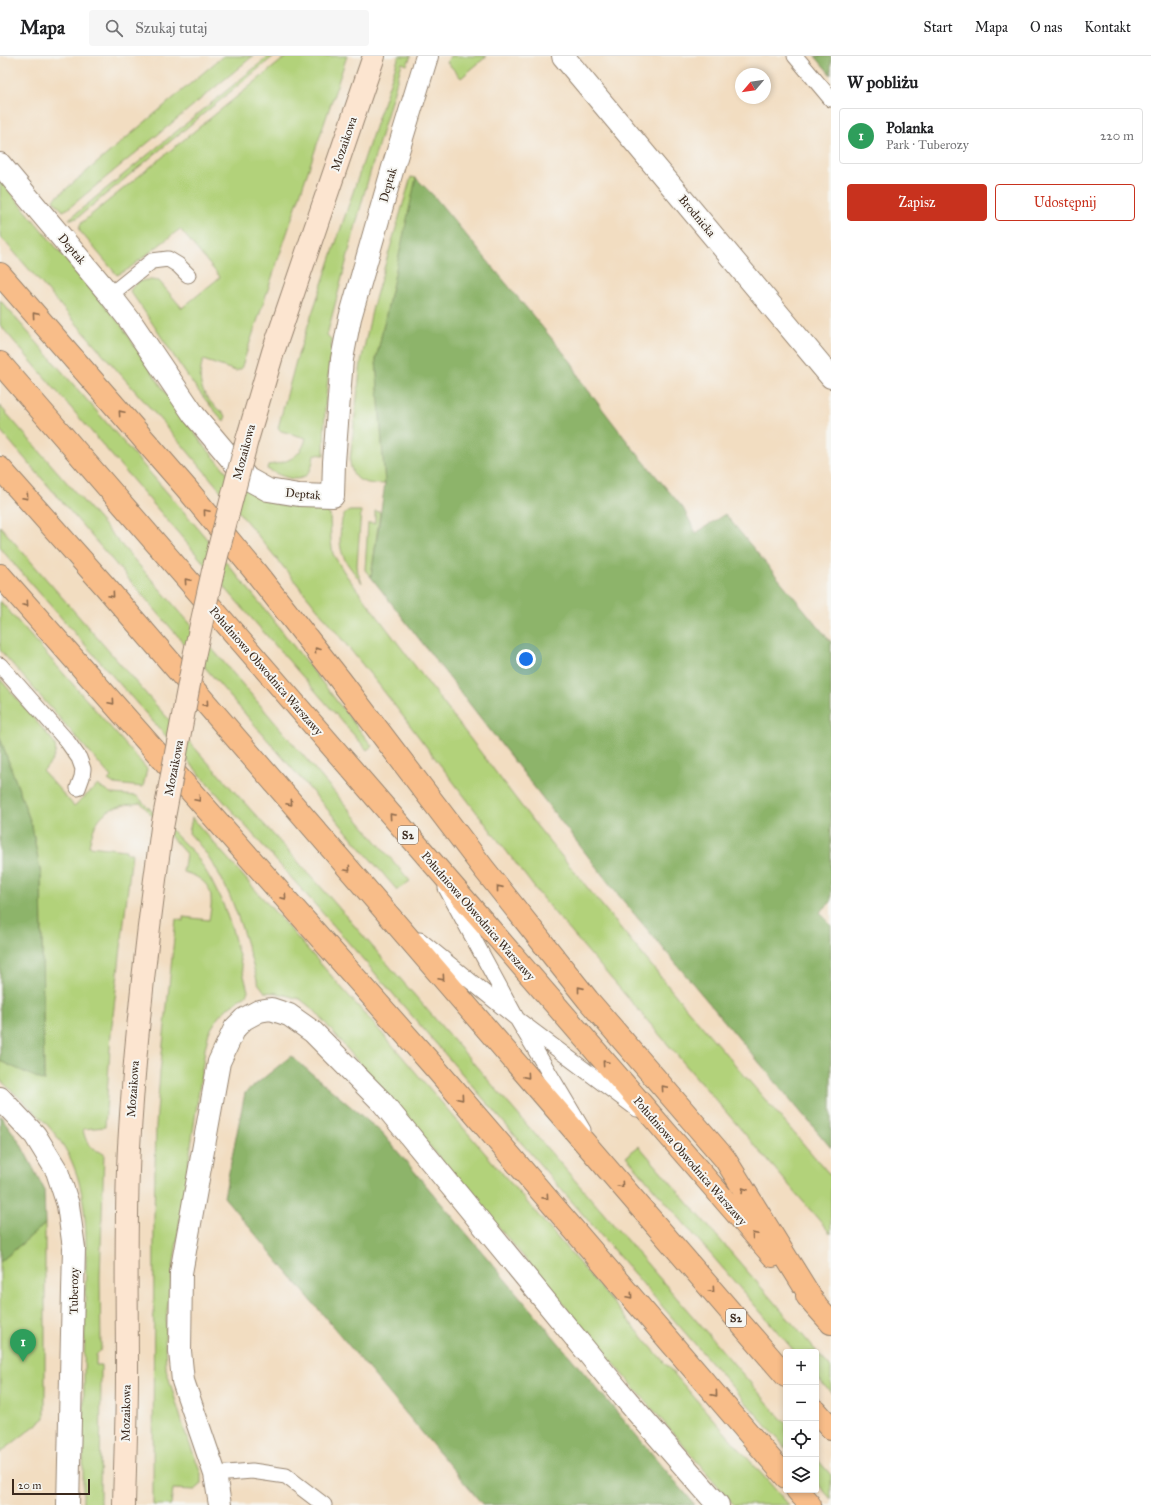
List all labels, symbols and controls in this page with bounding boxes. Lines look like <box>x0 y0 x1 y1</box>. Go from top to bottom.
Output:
search box <box>89 10 369 46</box>
text: Mapa <box>20 16 65 39</box>
icon: search <box>103 17 125 39</box>
text: Szukaj tutaj <box>135 19 208 37</box>
text: Start <box>924 19 953 36</box>
text: Mapa <box>975 19 1008 36</box>
text: O nas <box>1030 19 1062 36</box>
text: Kontakt <box>1084 19 1131 36</box>
north arrow <box>735 68 771 104</box>
text: W pobliżu <box>847 72 918 93</box>
street label: Mozaikowa <box>328 114 360 173</box>
text: Polanka <box>886 119 934 137</box>
text: 1 <box>858 128 864 144</box>
text: 220 m <box>1100 128 1134 144</box>
text: Park · Tuberozy <box>886 137 969 153</box>
street label: Deptak <box>376 166 400 204</box>
button: Zapisz <box>847 184 987 221</box>
button: Udostępnij <box>995 184 1135 221</box>
street label: Brodnicka <box>676 192 719 240</box>
street label: Deptak <box>55 231 89 267</box>
one-way arrow <box>33 313 40 320</box>
one-way arrow <box>118 411 125 418</box>
street label: Mozaikowa <box>230 422 258 481</box>
street label: Deptak <box>285 485 322 503</box>
one-way arrow <box>21 492 28 500</box>
one-way arrow <box>203 509 210 516</box>
one-way arrow <box>185 578 192 585</box>
one-way arrow <box>107 590 114 597</box>
one-way arrow <box>21 600 28 607</box>
street label: Południowa Obwodnica Warszawy <box>206 604 326 738</box>
one-way arrow <box>315 648 322 655</box>
your location <box>516 649 536 669</box>
one-way arrow <box>107 697 115 705</box>
one-way arrow <box>201 699 208 707</box>
street label: Mozaikowa <box>162 738 186 797</box>
one-way arrow <box>193 794 201 802</box>
one-way arrow <box>286 798 293 805</box>
one-way arrow <box>389 814 396 821</box>
road number: S2 <box>398 826 418 844</box>
street label: Południowa Obwodnica Warszawy <box>418 849 538 983</box>
one-way arrow <box>343 865 350 872</box>
one-way arrow <box>496 885 503 892</box>
one-way arrow <box>279 892 286 899</box>
one-way arrow <box>437 973 445 981</box>
one-way arrow <box>577 987 584 994</box>
street label: Mozaikowa <box>124 1059 142 1118</box>
one-way arrow <box>602 1060 609 1068</box>
one-way arrow <box>522 1072 529 1079</box>
one-way arrow <box>662 1086 669 1093</box>
one-way arrow <box>457 1093 464 1101</box>
street label: Południowa Obwodnica Warszawy <box>630 1094 750 1228</box>
one-way arrow <box>617 1181 624 1188</box>
one-way arrow <box>742 1187 749 1194</box>
one-way arrow <box>541 1192 548 1200</box>
one-way arrow <box>752 1232 759 1240</box>
street label: Tuberozy <box>67 1267 81 1315</box>
one-way arrow <box>707 1285 714 1293</box>
one-way arrow <box>626 1291 633 1298</box>
road number: S2 <box>726 1309 746 1327</box>
pin: 1 <box>10 1329 36 1362</box>
map controls <box>783 1349 819 1493</box>
button: + <box>783 1349 819 1385</box>
street label: Mozaikowa <box>119 1384 134 1441</box>
button: − <box>783 1385 819 1421</box>
one-way arrow <box>710 1390 717 1397</box>
button: locate <box>783 1421 819 1457</box>
button: layers <box>783 1457 819 1493</box>
scale bar <box>12 1477 90 1496</box>
text: 20 m <box>18 1479 41 1492</box>

